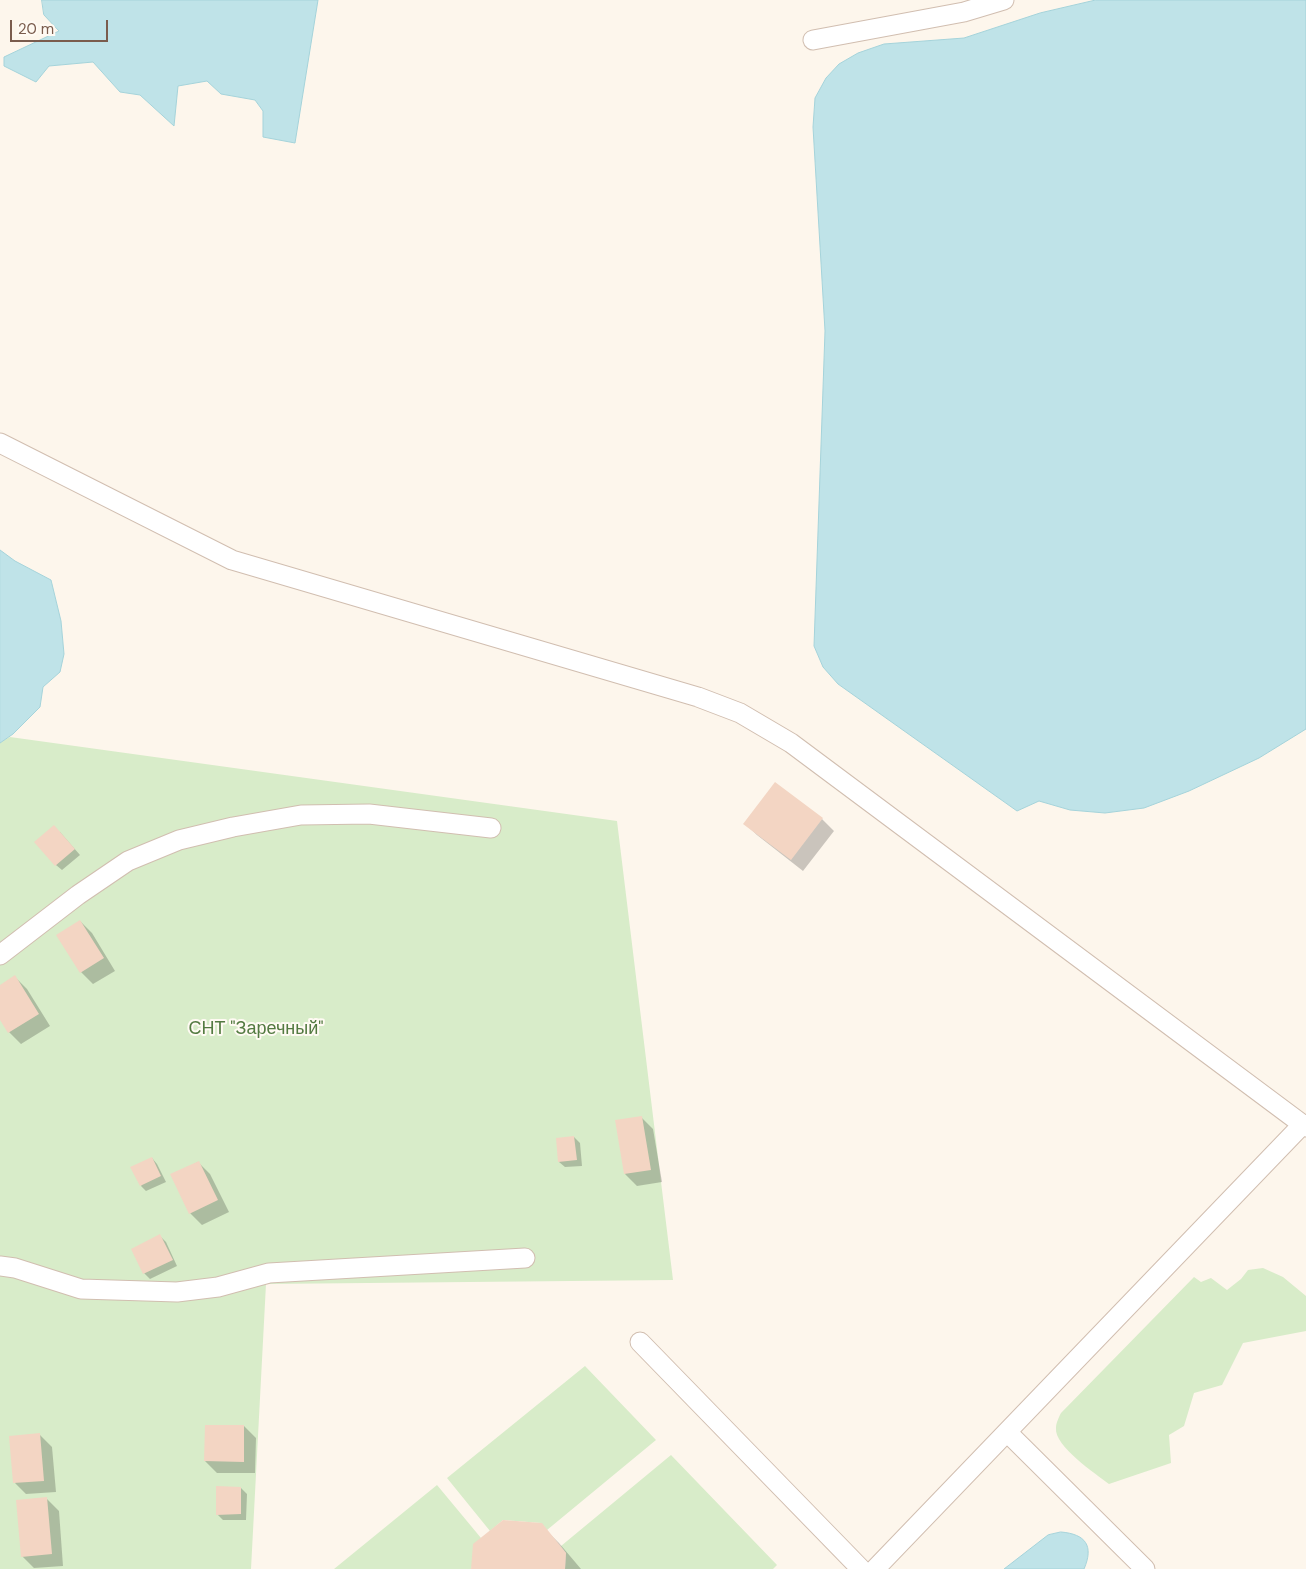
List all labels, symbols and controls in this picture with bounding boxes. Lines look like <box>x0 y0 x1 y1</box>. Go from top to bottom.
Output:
scale bar <box>12 10 110 42</box>
text: 20 m <box>18 19 54 39</box>
park label: СНТ "Заречный" <box>189 1018 323 1040</box>

